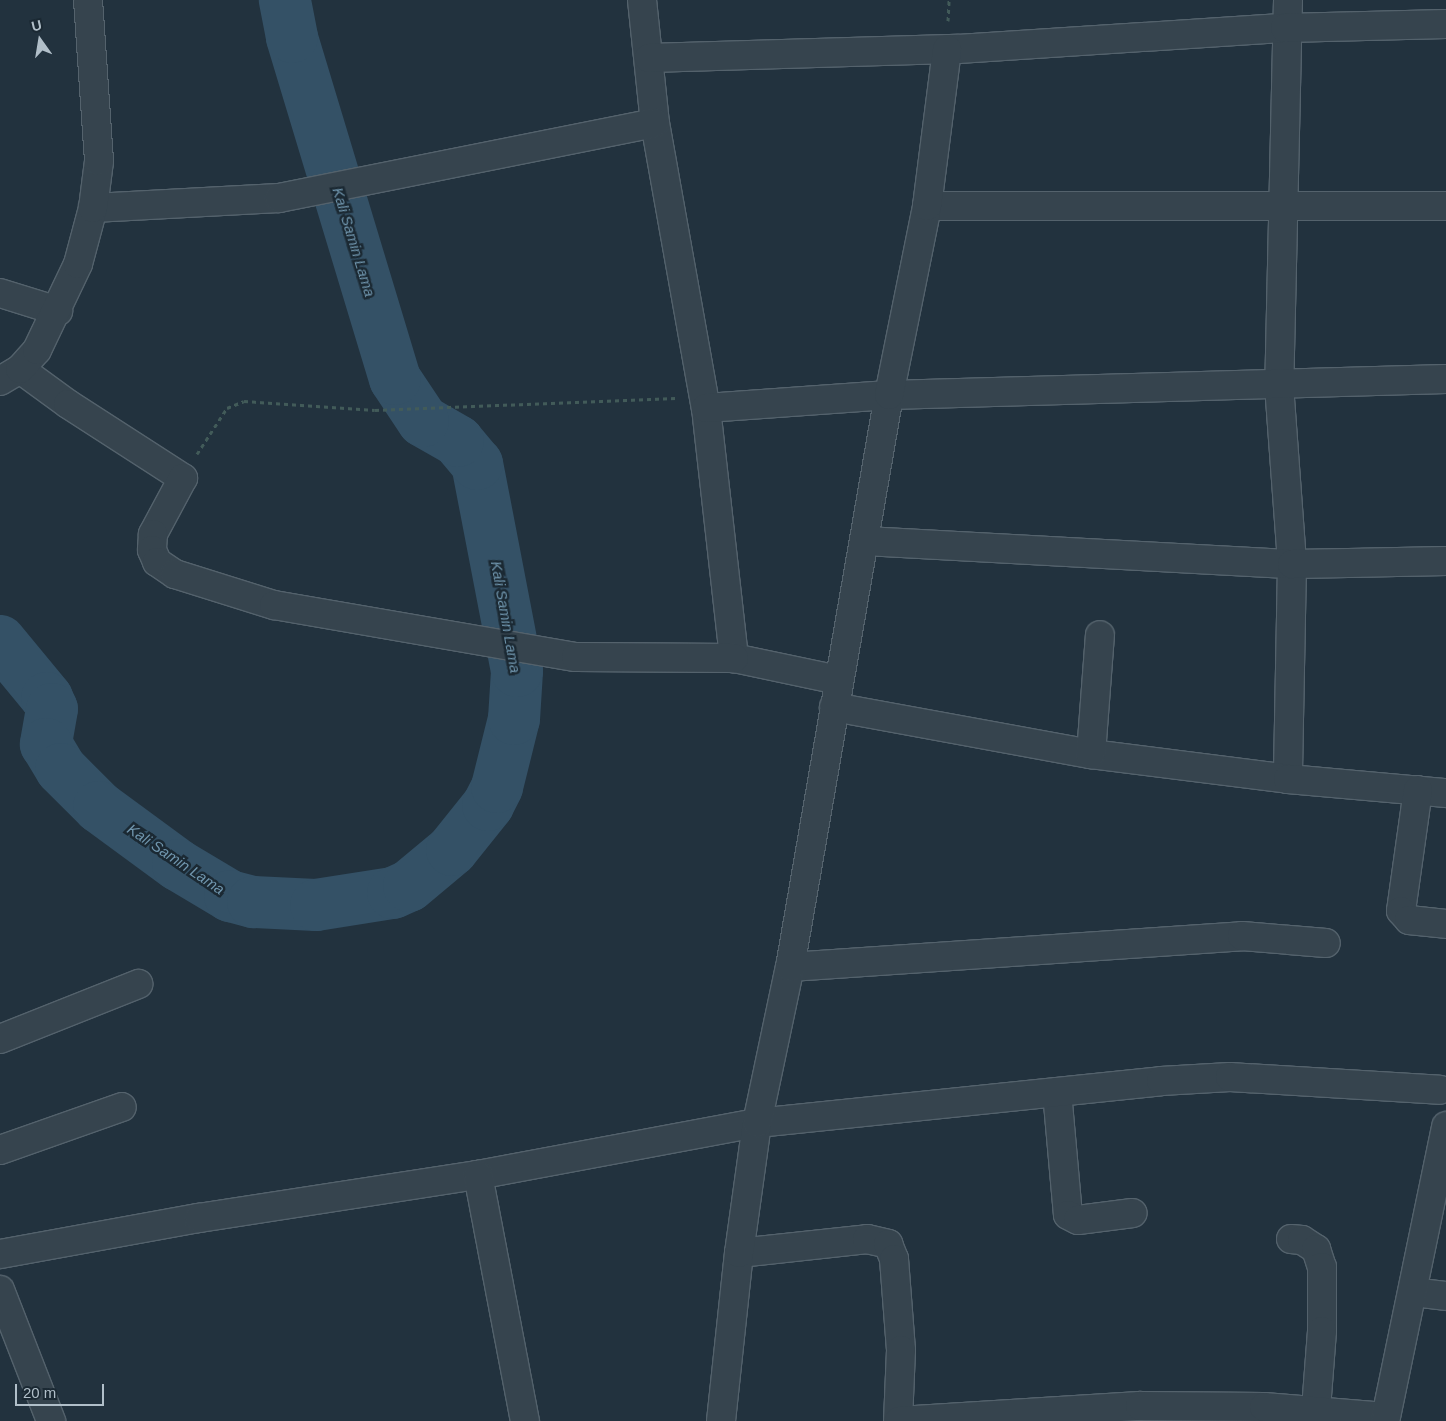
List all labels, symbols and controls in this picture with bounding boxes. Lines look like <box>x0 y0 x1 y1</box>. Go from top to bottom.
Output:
north arrow <box>15 15 65 65</box>
text: U <box>30 16 43 34</box>
water label: Kali Samin Lama <box>329 185 379 299</box>
water label: Kali Samin Lama <box>487 560 525 674</box>
water label: Kali Samin Lama <box>124 820 228 898</box>
scale bar <box>18 1374 106 1406</box>
text: 20 m <box>23 1384 56 1401</box>

